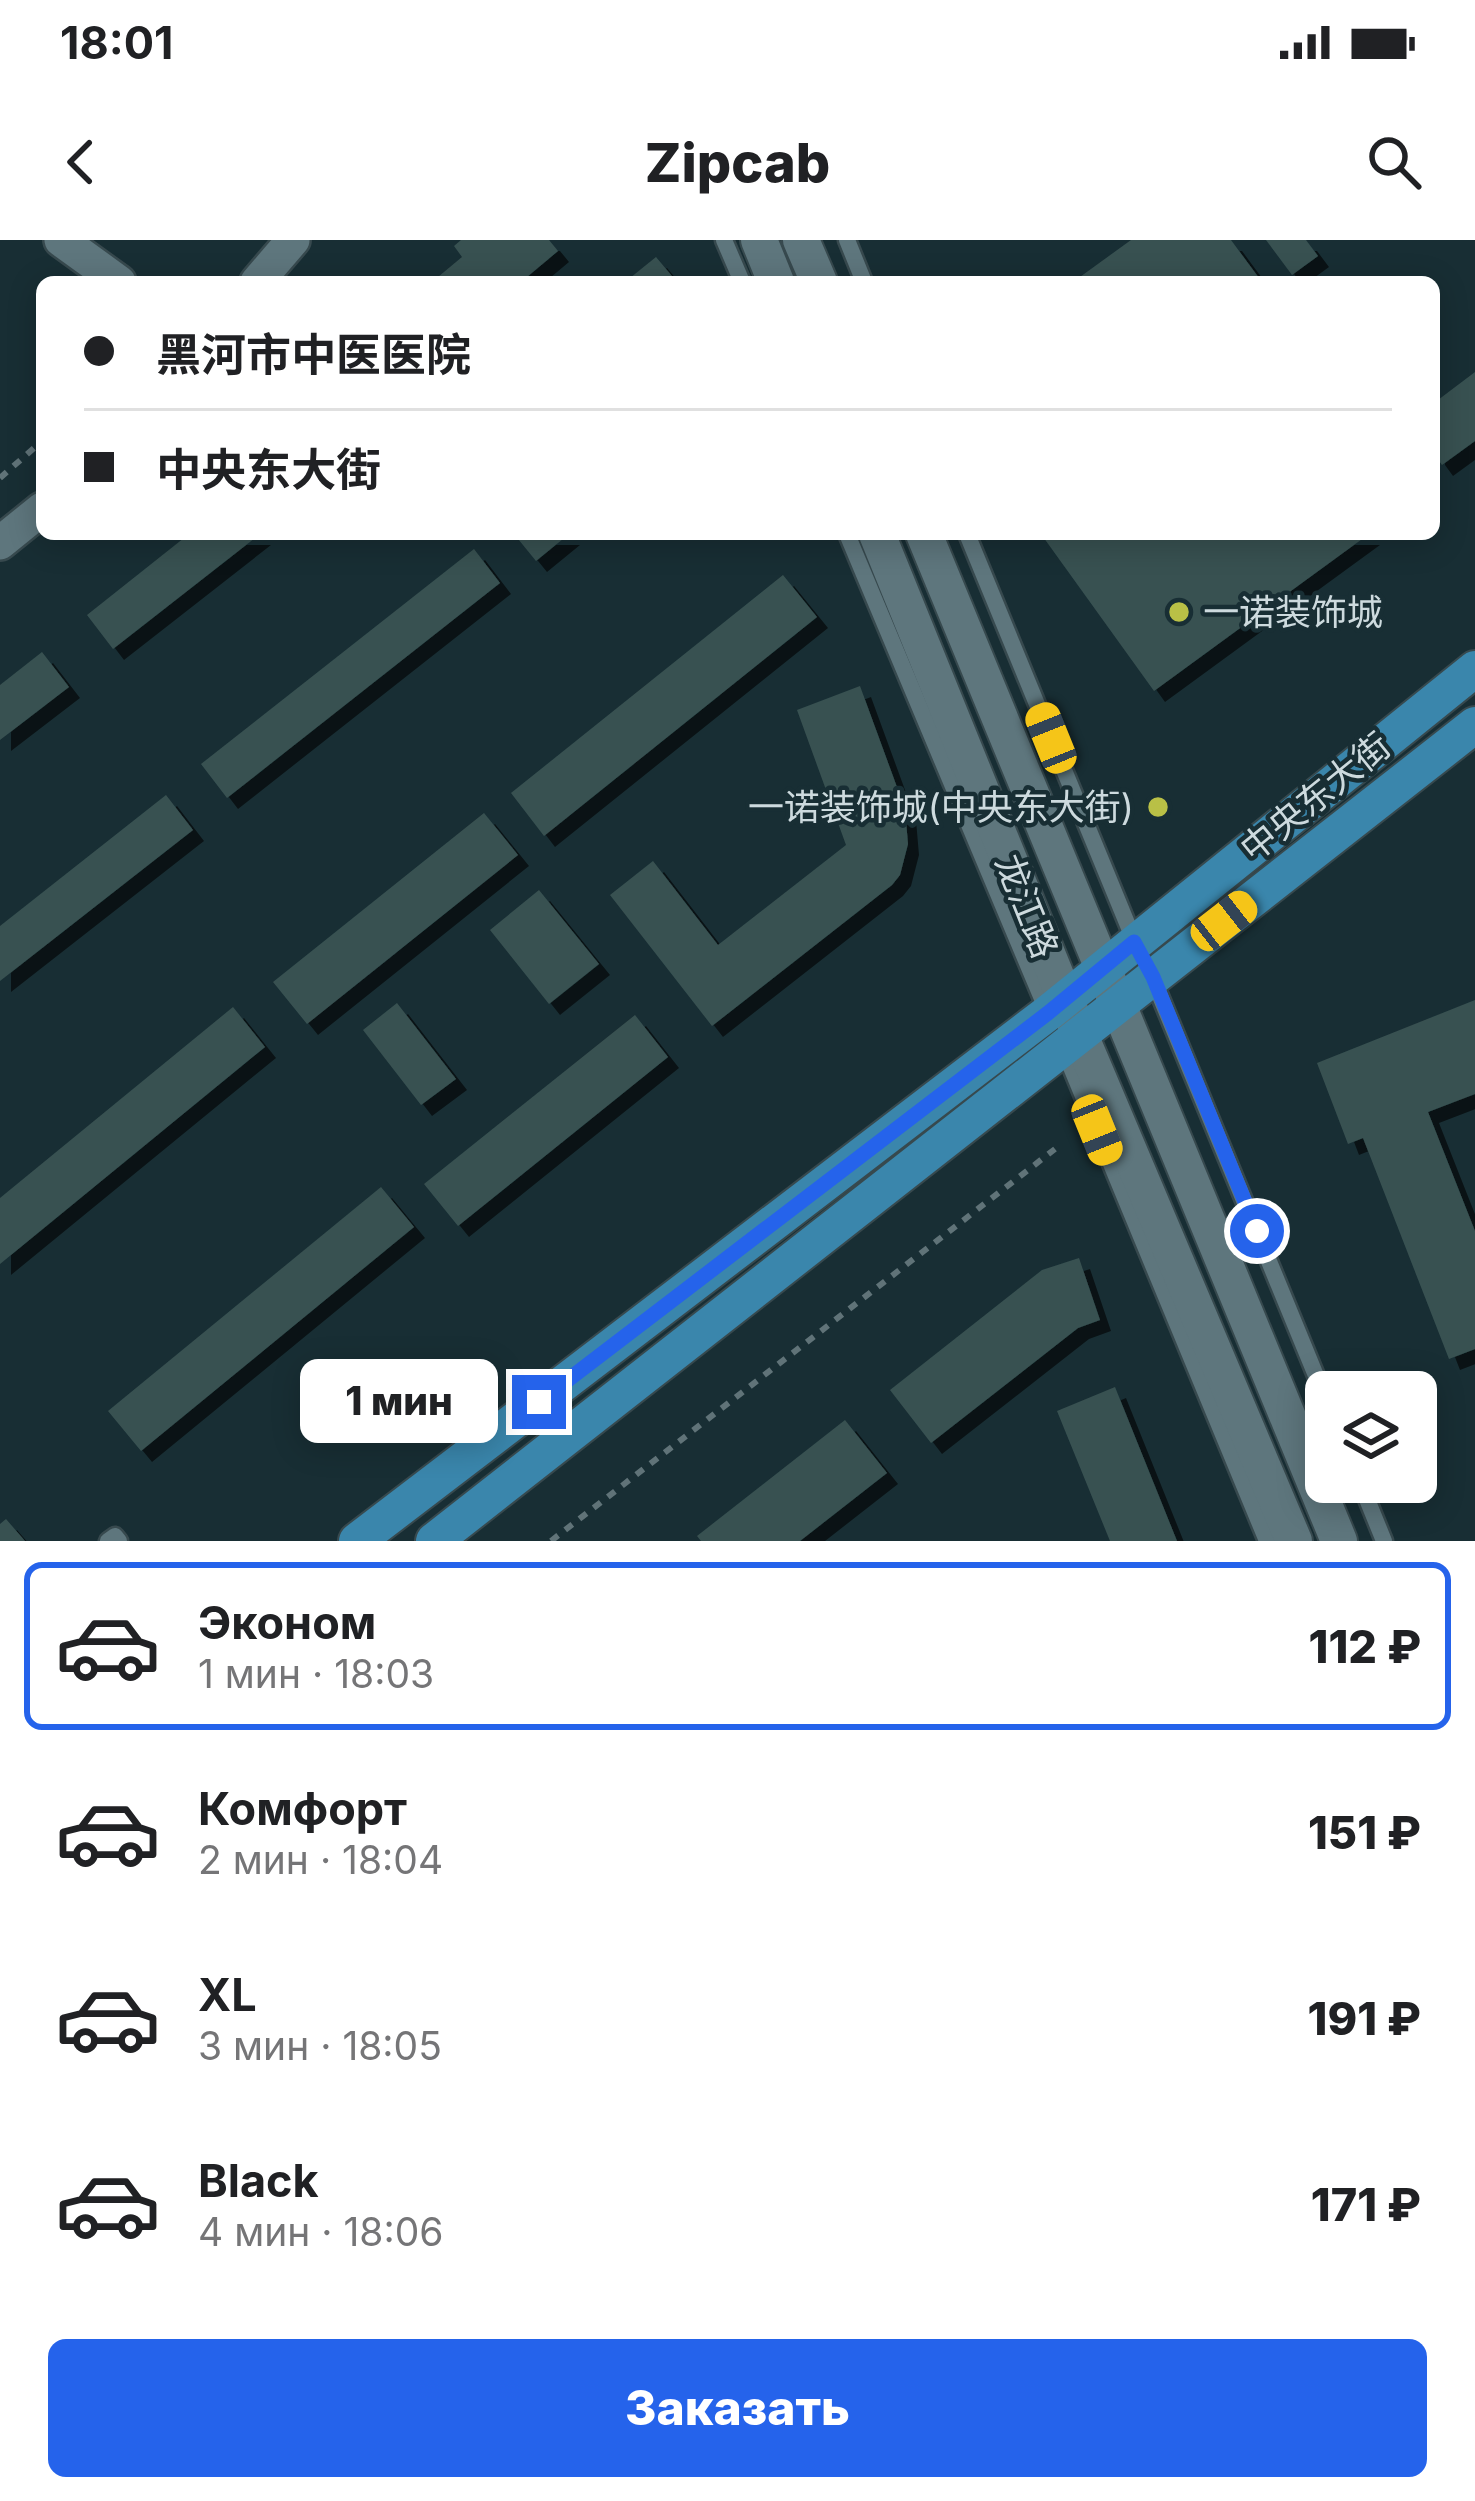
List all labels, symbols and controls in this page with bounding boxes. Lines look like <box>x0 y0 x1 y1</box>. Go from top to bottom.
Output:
text: 18:01 <box>60 15 173 70</box>
icon: back <box>48 129 114 195</box>
icon: search <box>1361 129 1427 195</box>
text: Zipcab <box>645 130 830 195</box>
text: 黑河市中医医院 <box>156 327 471 382</box>
text: 中央东大街 <box>156 442 381 497</box>
place label: 一诺装饰城 <box>1203 590 1383 634</box>
marker: 一诺装饰城 <box>1166 599 1192 625</box>
car <box>1021 698 1081 778</box>
street label: 中央东大街 <box>1231 723 1399 871</box>
place label: 一诺装饰城(中央东大街) <box>748 785 1134 829</box>
marker: 一诺装饰城(中央东大街) <box>1145 794 1171 820</box>
street label: 龙江路 <box>986 848 1068 964</box>
car <box>1185 885 1263 957</box>
car <box>1067 1090 1127 1170</box>
route start <box>1230 1204 1284 1258</box>
callout: 1 мин <box>299 1360 497 1444</box>
map controls <box>1305 1371 1437 1503</box>
button: layers <box>1305 1371 1437 1503</box>
route end <box>512 1375 566 1429</box>
text: 1 мин <box>345 1377 453 1424</box>
icon: car <box>54 1592 162 1700</box>
text: Эконом <box>198 1595 376 1650</box>
text: 112 ₽ <box>1309 1619 1421 1674</box>
text: 1 мин · 18:03 <box>198 1650 434 1697</box>
icon: car <box>54 1778 162 1886</box>
text: Комфорт <box>198 1781 407 1836</box>
text: 151 ₽ <box>1308 1805 1421 1860</box>
text: 2 мин · 18:04 <box>198 1836 443 1883</box>
icon: car <box>54 1964 162 2072</box>
text: XL <box>198 1967 257 2022</box>
text: 191 ₽ <box>1308 1991 1421 2046</box>
text: 3 мин · 18:05 <box>198 2022 442 2069</box>
icon: car <box>54 2150 162 2258</box>
text: Black <box>198 2153 319 2208</box>
text: 171 ₽ <box>1311 2177 1421 2232</box>
text: 4 мин · 18:06 <box>198 2208 444 2255</box>
button: Заказать <box>48 2339 1427 2477</box>

